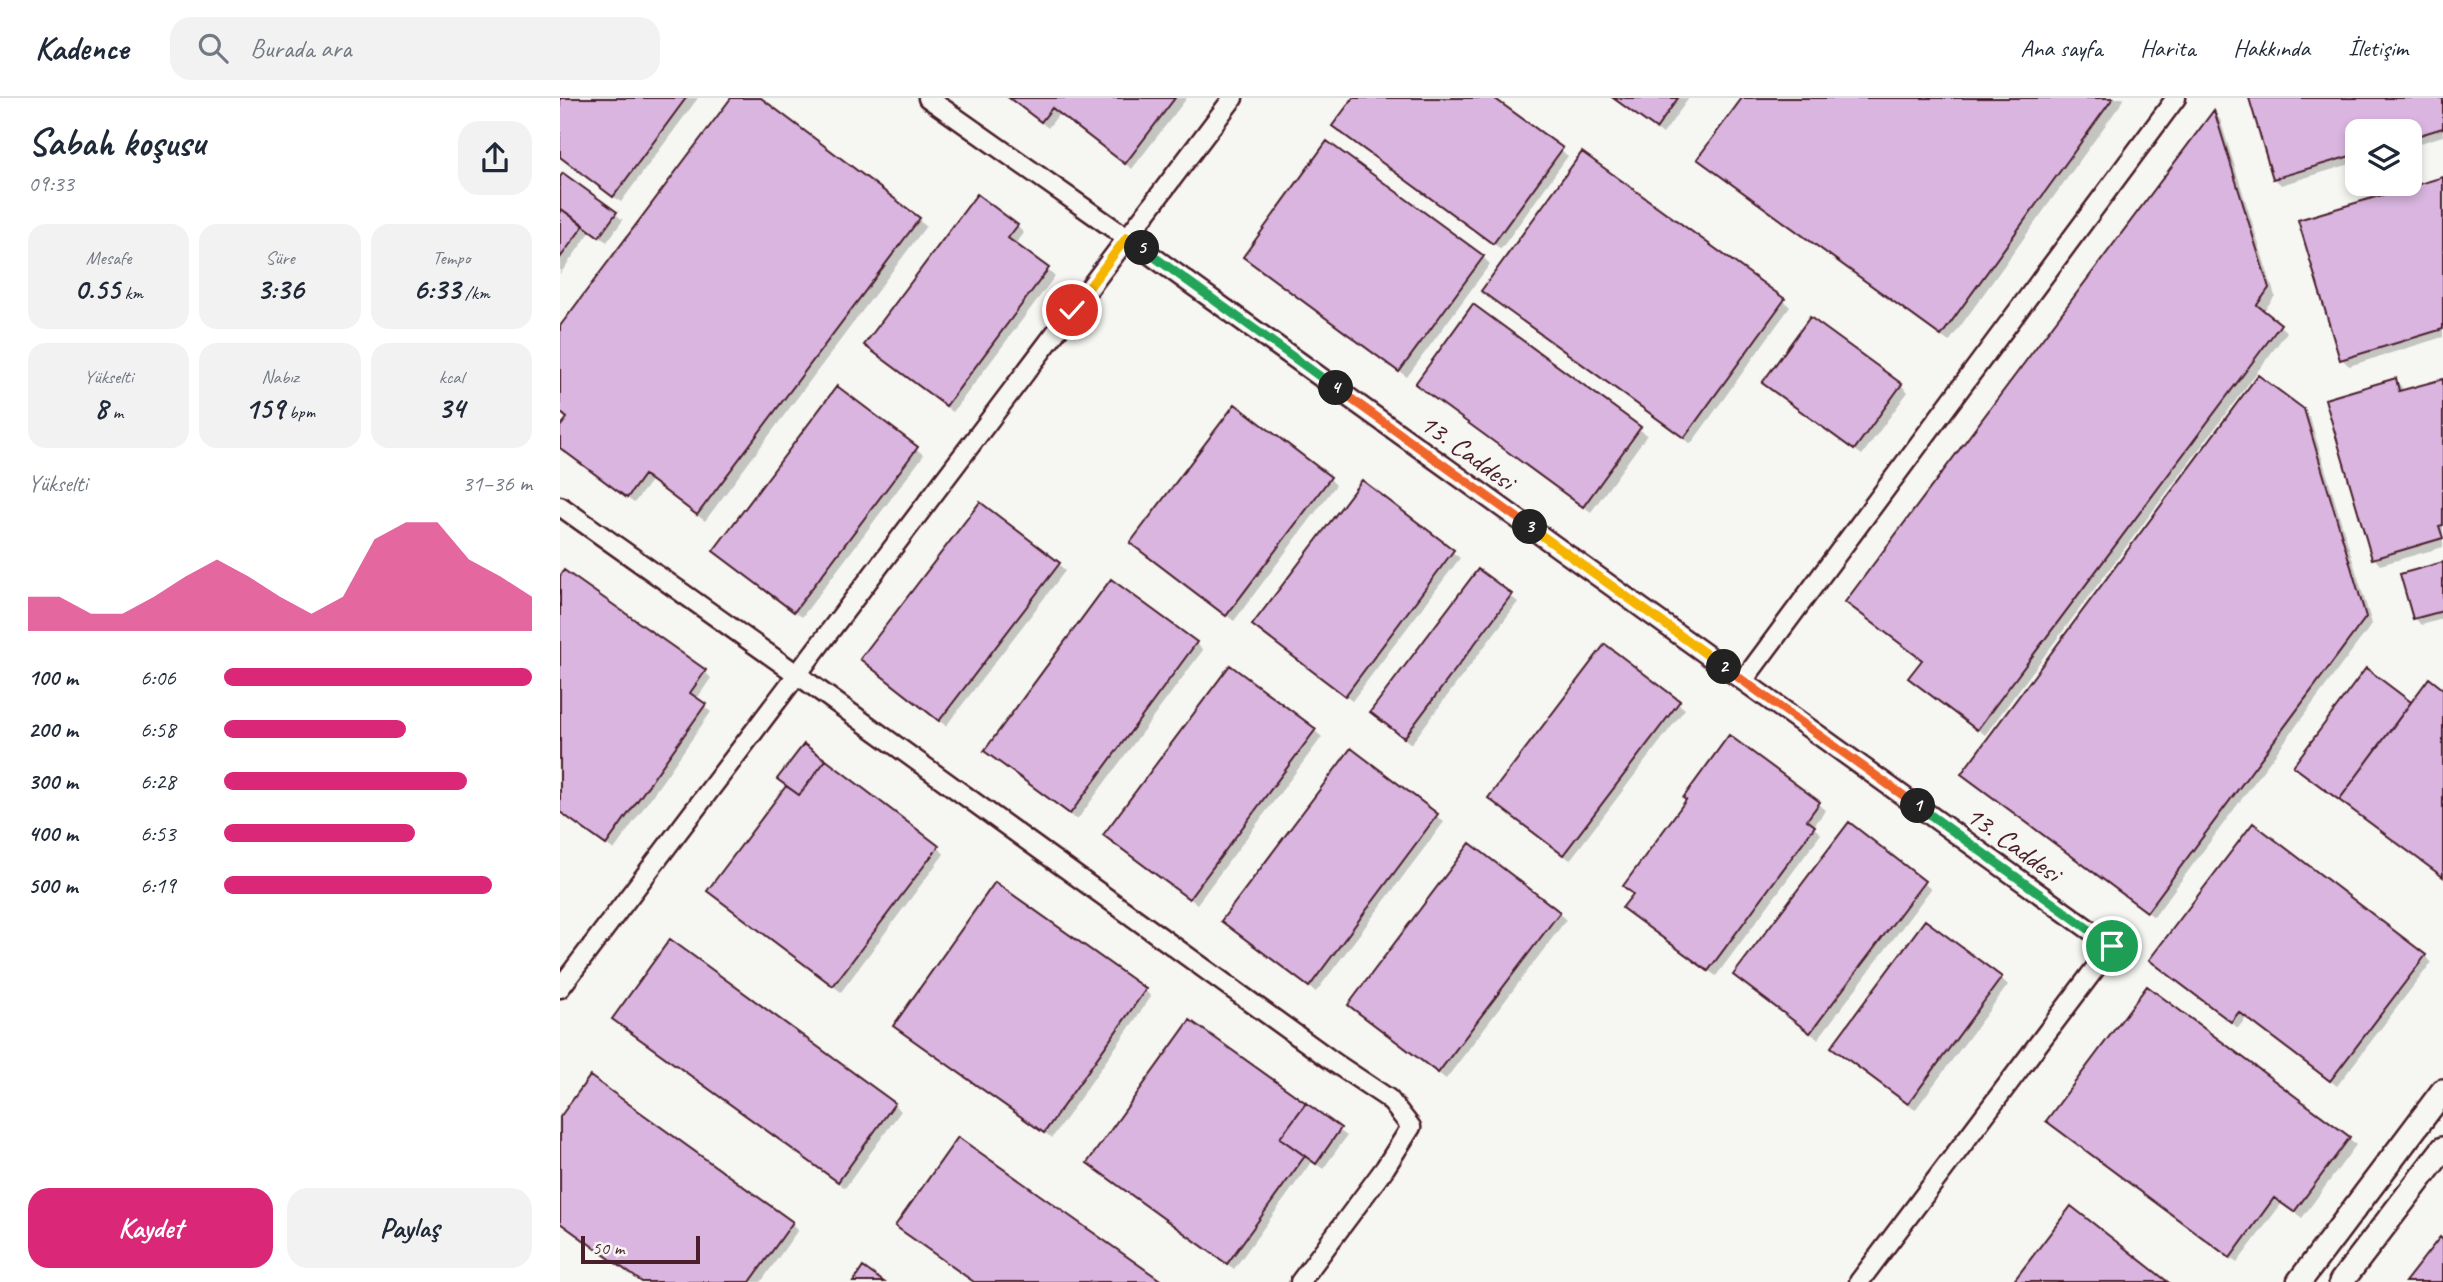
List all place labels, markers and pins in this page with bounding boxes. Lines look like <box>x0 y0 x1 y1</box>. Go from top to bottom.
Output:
pin: 5 <box>1124 230 1160 266</box>
pin <box>1042 280 1102 340</box>
pin: 4 <box>1318 370 1354 406</box>
pin: 3 <box>1513 510 1548 544</box>
pin: 2 <box>1706 650 1742 684</box>
pin: 1 <box>1900 788 1936 824</box>
pin <box>2082 916 2142 976</box>

